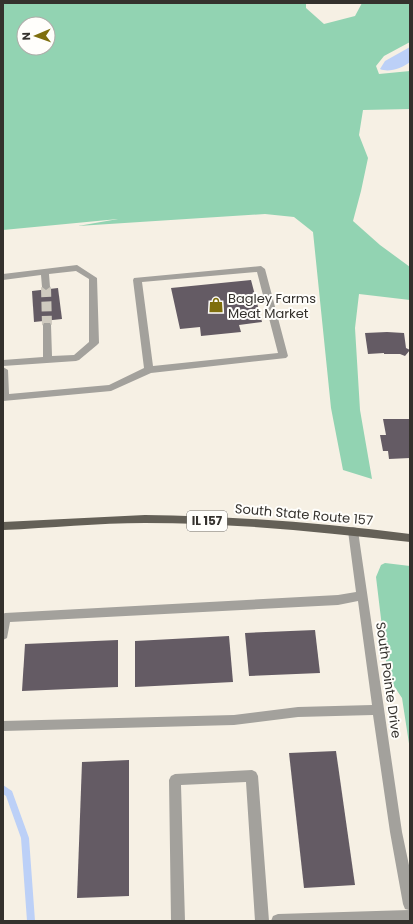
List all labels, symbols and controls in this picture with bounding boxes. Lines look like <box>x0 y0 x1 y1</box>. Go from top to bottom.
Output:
north arrow <box>16 16 56 56</box>
text: N <box>18 32 34 41</box>
place label: Bagley Farms Meat Market <box>228 289 316 323</box>
shop icon: Bagley Farms Meat Market <box>207 296 225 314</box>
street label: South State Route 157 <box>234 499 374 530</box>
road number: IL 157 <box>187 511 227 531</box>
street label: South Pointe Drive <box>371 621 406 739</box>

